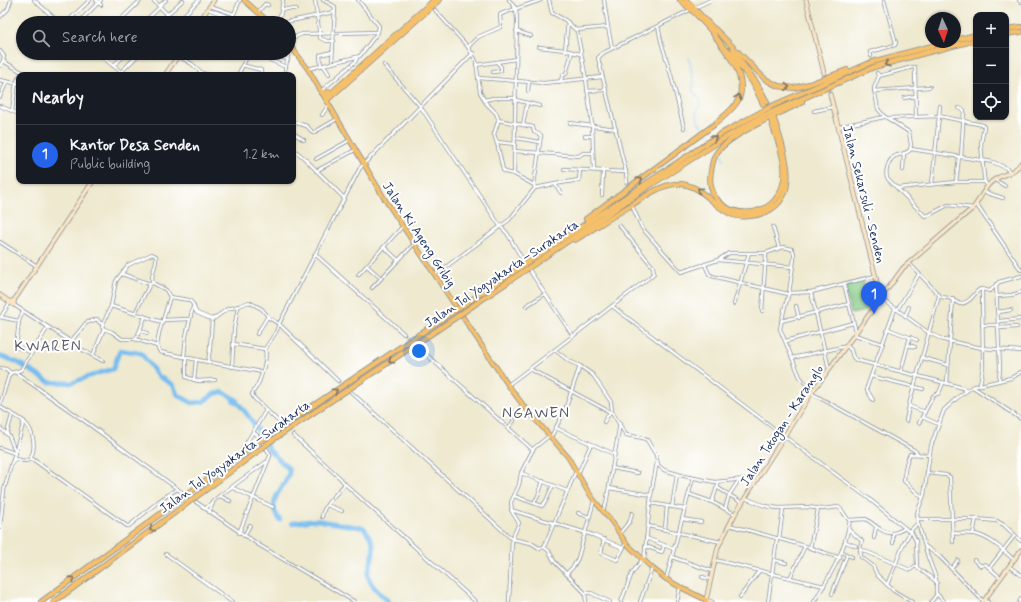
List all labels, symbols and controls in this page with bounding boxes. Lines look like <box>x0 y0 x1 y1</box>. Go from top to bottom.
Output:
north arrow <box>925 12 961 48</box>
map controls <box>973 12 1009 120</box>
button: + <box>973 12 1009 48</box>
search box <box>16 16 296 60</box>
icon: search <box>30 27 52 49</box>
text: Search here <box>62 28 138 48</box>
button: − <box>973 48 1009 84</box>
one-way arrow <box>884 59 891 68</box>
one-way arrow <box>784 83 790 92</box>
button: locate <box>973 84 1009 120</box>
text: Nearby <box>32 87 84 109</box>
one-way arrow <box>733 93 742 100</box>
street label: Jalan Sekarsuli - Senden <box>838 124 889 265</box>
text: Kantor Desa Senden <box>70 136 200 156</box>
one-way arrow <box>710 136 717 143</box>
text: 1 <box>42 146 48 163</box>
text: 1.2 km <box>243 146 280 163</box>
text: Public building <box>70 156 150 173</box>
one-way arrow <box>636 177 643 184</box>
street label: Jalan Ki Ageng Gribig <box>377 179 459 291</box>
one-way arrow <box>697 188 704 195</box>
street label: Jalan Tol Yogyakarta–Surakarta <box>422 216 582 332</box>
pin: 1 <box>861 281 887 314</box>
district label: KWAREN <box>14 337 82 357</box>
your location <box>409 341 429 361</box>
one-way arrow <box>388 356 395 364</box>
street label: Jalan Totogan - Karanglo <box>737 362 829 490</box>
one-way arrow <box>331 388 338 396</box>
street label: Jalan Tol Yogyakarta–Surakarta <box>156 397 314 518</box>
district label: NGAWEN <box>502 404 570 424</box>
one-way arrow <box>149 525 156 532</box>
one-way arrow <box>68 576 75 584</box>

